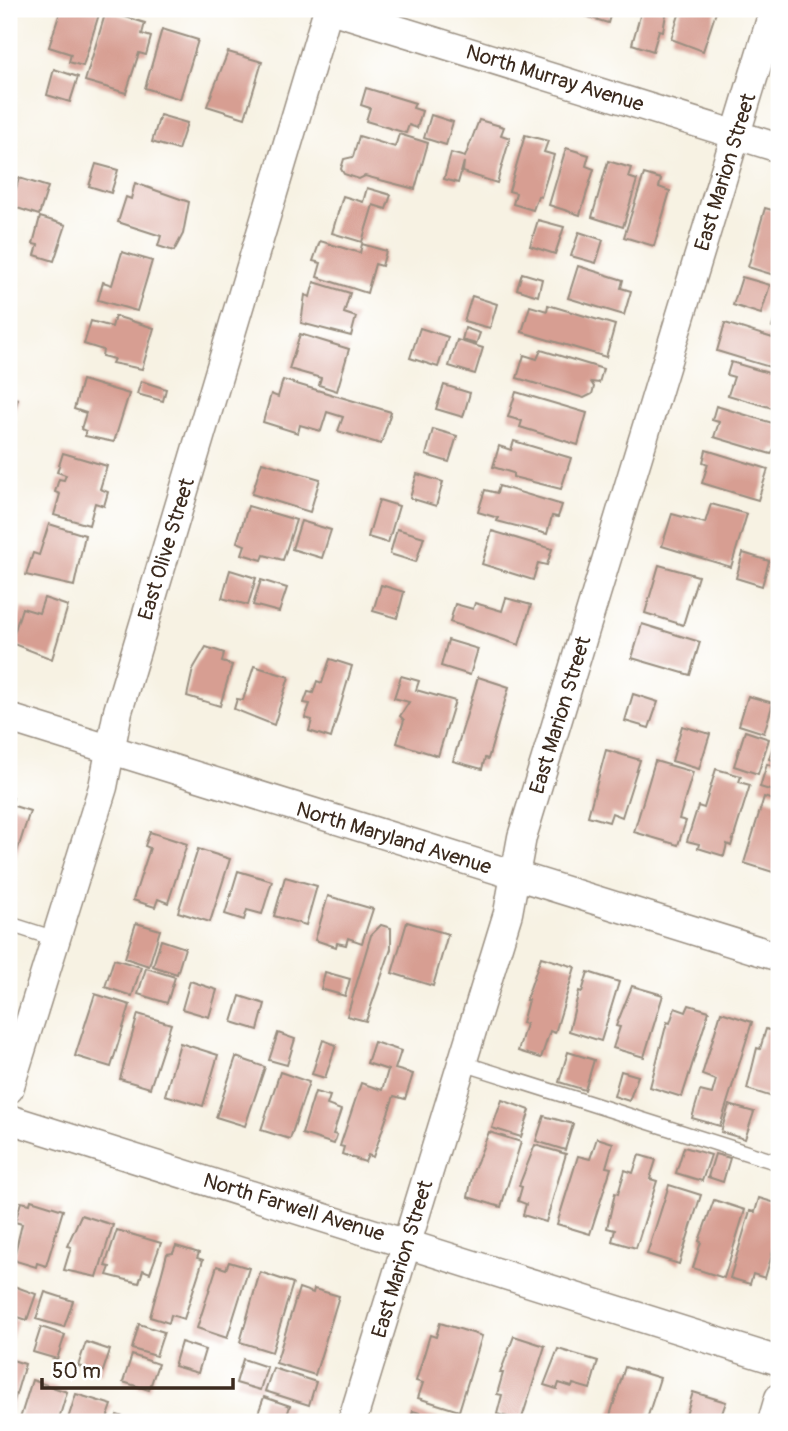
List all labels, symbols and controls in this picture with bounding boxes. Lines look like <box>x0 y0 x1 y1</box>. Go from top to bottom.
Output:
street label: North Murray Avenue <box>463 39 648 119</box>
street label: East Marion Street <box>689 89 762 254</box>
street label: East Olive Street <box>132 474 201 623</box>
street label: East Marion Street <box>524 632 597 797</box>
street label: North Maryland Avenue <box>293 796 495 881</box>
street label: North Farwell Avenue <box>200 1167 388 1248</box>
street label: East Marion Street <box>366 1176 439 1341</box>
scale bar <box>42 1347 233 1391</box>
text: 50 m <box>52 1358 101 1385</box>

